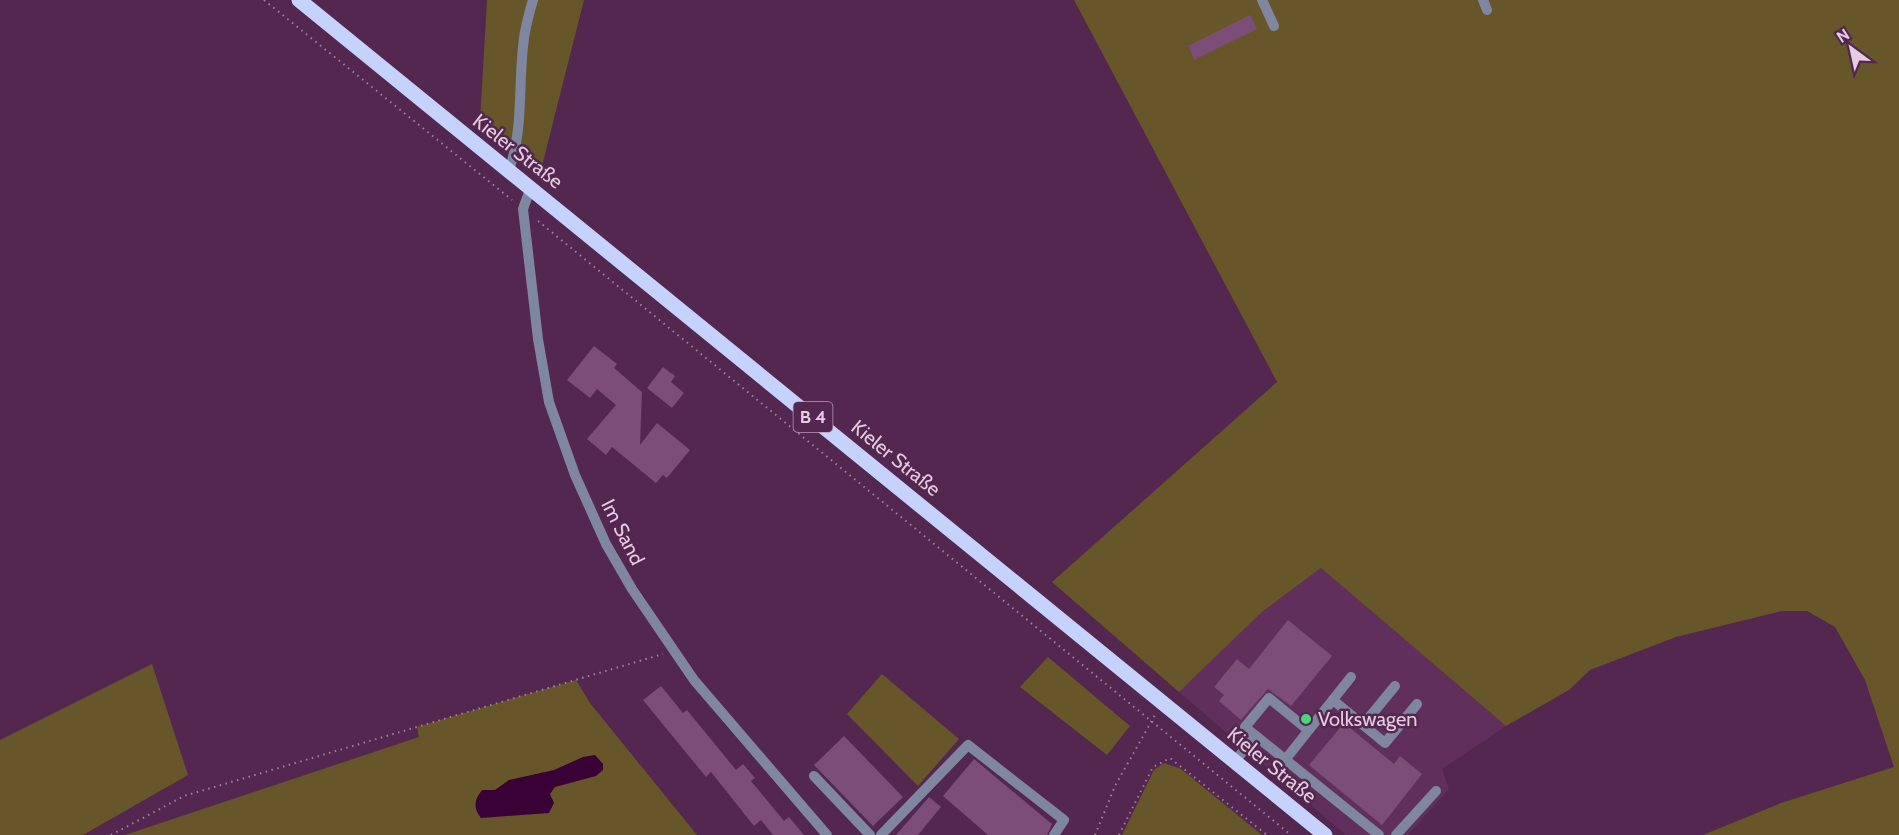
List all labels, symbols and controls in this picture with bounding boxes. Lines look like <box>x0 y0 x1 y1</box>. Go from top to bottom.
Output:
north arrow <box>1821 18 1881 78</box>
text: N <box>1833 25 1853 47</box>
street label: Kieler Straße <box>468 108 568 194</box>
road number: B 4 <box>794 402 832 432</box>
street label: Kieler Straße <box>847 415 945 501</box>
street label: Im Sand <box>596 495 650 569</box>
place label: Volkswagen <box>1318 707 1417 731</box>
marker: Volkswagen <box>1299 712 1313 726</box>
street label: Kieler Straße <box>1223 722 1321 808</box>

